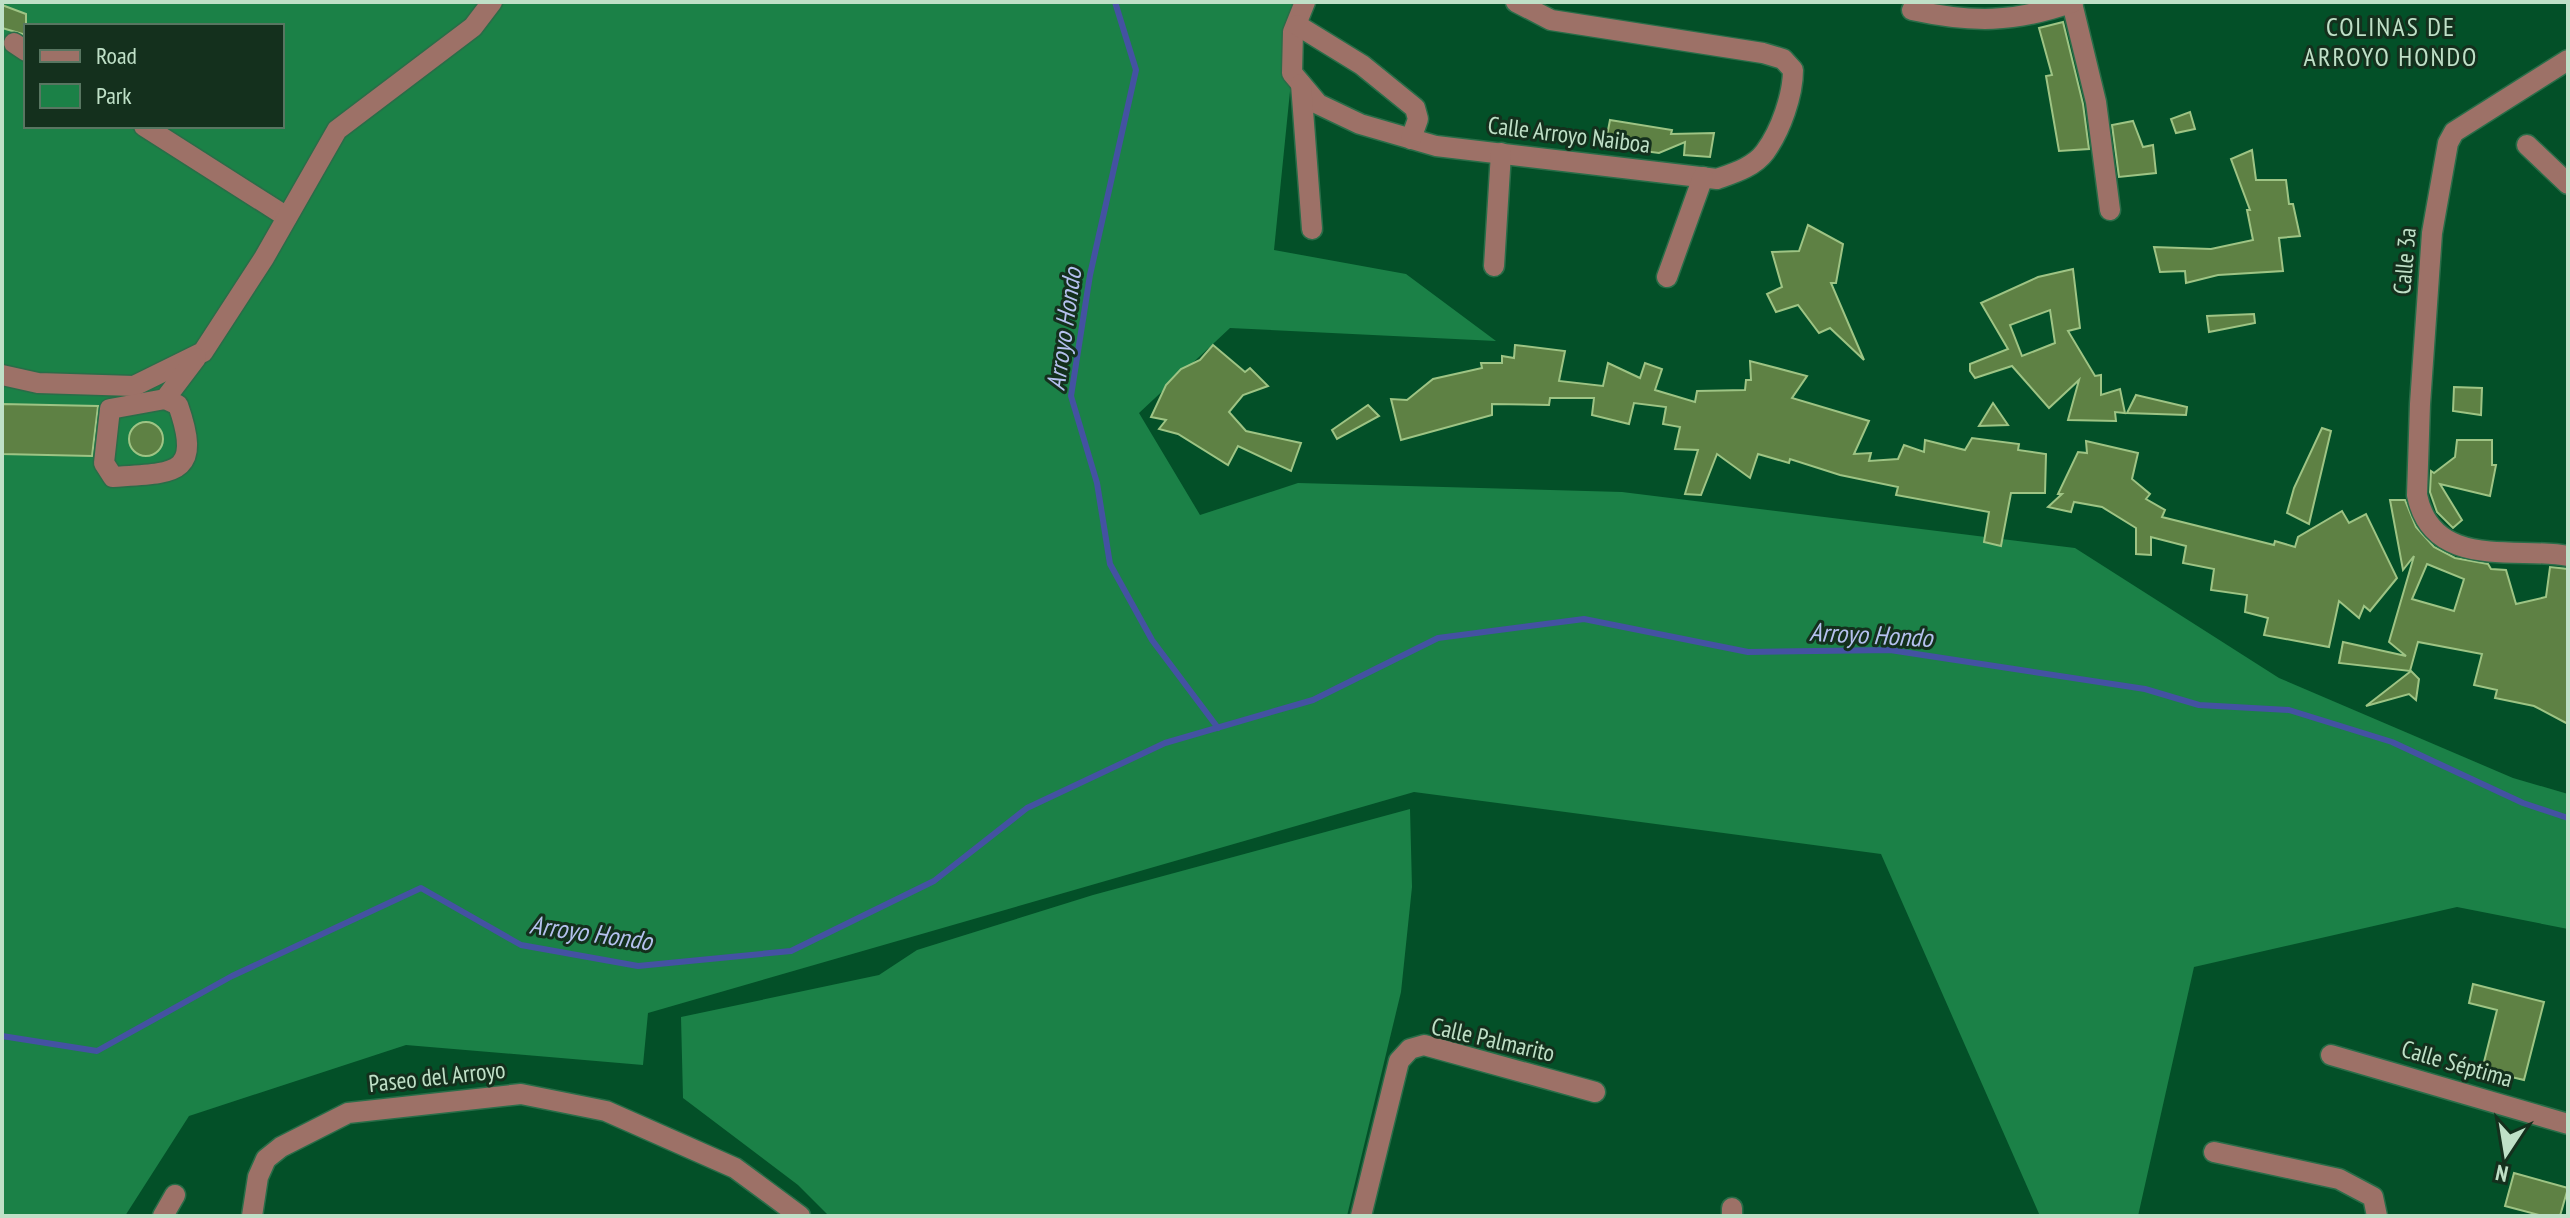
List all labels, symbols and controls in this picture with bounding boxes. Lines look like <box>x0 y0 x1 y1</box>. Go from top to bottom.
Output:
district label: COLINAS DE ARROYO HONDO <box>2304 10 2478 73</box>
legend <box>24 24 284 128</box>
text: Road <box>96 40 137 71</box>
text: Park <box>96 80 132 111</box>
street label: Calle Arroyo Naiboa <box>1486 109 1652 160</box>
street label: Calle 3a <box>2386 226 2423 296</box>
water label: Arroyo Hondo <box>1039 264 1089 392</box>
water label: Arroyo Hondo <box>1809 615 1935 654</box>
water label: Arroyo Hondo <box>528 908 656 958</box>
street label: Calle Palmarito <box>1428 1010 1558 1069</box>
street label: Calle Séptima <box>2398 1033 2516 1094</box>
street label: Paseo del Arroyo <box>367 1054 507 1099</box>
north arrow <box>2466 1114 2546 1194</box>
text: N <box>2493 1159 2511 1188</box>

